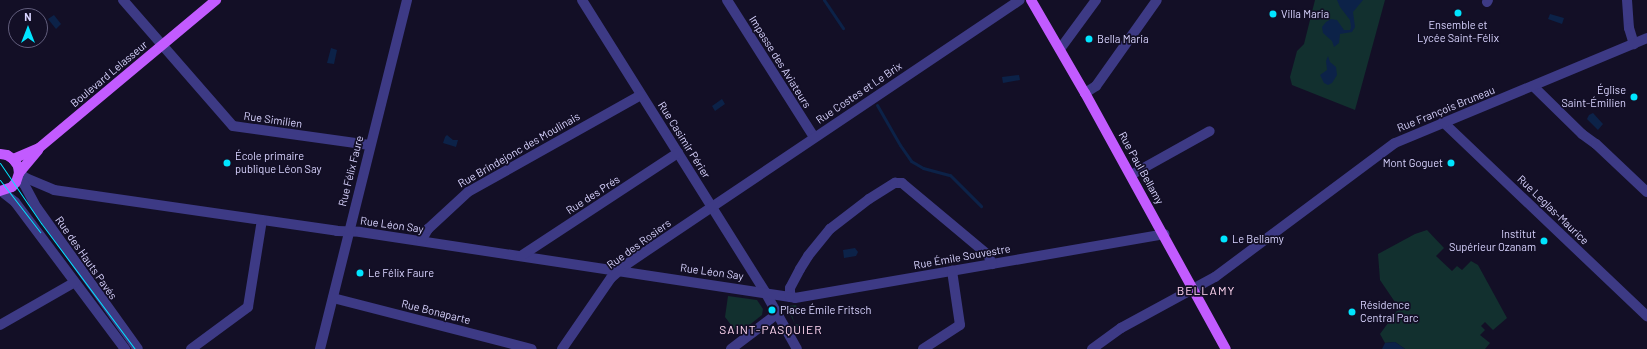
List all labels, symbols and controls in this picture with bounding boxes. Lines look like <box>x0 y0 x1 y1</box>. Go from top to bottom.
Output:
place label: Villa Maria <box>1281 7 1329 21</box>
north arrow <box>8 8 48 48</box>
marker: Ensemble et Lycée Saint-Félix <box>1453 8 1463 18</box>
marker: Villa Maria <box>1268 9 1278 19</box>
text: N <box>24 10 32 23</box>
street label: Impasse des Aviateurs <box>746 13 814 111</box>
place label: Ensemble et Lycée Saint-Félix <box>1417 19 1499 45</box>
place label: Bella Maria <box>1097 32 1149 46</box>
marker: Bella Maria <box>1084 34 1094 44</box>
street label: Boulevard Lelasseur <box>68 38 150 110</box>
street label: Rue Costes et Le Brix <box>813 59 905 127</box>
street label: Rue François Bruneau <box>1395 83 1497 135</box>
place label: Église Saint-Émilien <box>1561 84 1626 110</box>
marker: Église Saint-Émilien <box>1629 92 1639 102</box>
street label: Rue Casimir Périer <box>655 99 713 181</box>
street label: Rue Similien <box>243 109 303 131</box>
street label: Rue Brindejonc des Moulinais <box>456 110 582 190</box>
street label: Rue Paul Bellamy <box>1116 129 1166 207</box>
street label: Rue Félix Faure <box>336 134 366 208</box>
place label: École primaire publique Léon Say <box>235 150 322 176</box>
place label: Mont Goguet <box>1383 156 1443 170</box>
marker: École primaire publique Léon Say <box>222 158 232 168</box>
marker: Mont Goguet <box>1446 158 1456 168</box>
street label: Rue des Prés <box>564 173 622 217</box>
street label: Rue Leglas-Maurice <box>1515 173 1591 247</box>
street label: Rue des Hauts Pavés <box>52 214 120 302</box>
street label: Rue Léon Say <box>359 214 425 236</box>
street label: Rue des Rosiers <box>604 216 674 272</box>
place label: Institut Supérieur Ozanam <box>1449 228 1536 254</box>
place label: Le Bellamy <box>1232 232 1284 246</box>
marker: Le Bellamy <box>1219 234 1229 244</box>
marker: Institut Supérieur Ozanam <box>1539 236 1549 246</box>
street label: Rue Émile Souvestre <box>913 242 1011 272</box>
street label: Rue Léon Say <box>679 261 745 283</box>
place label: Le Félix Faure <box>368 266 434 280</box>
marker: Le Félix Faure <box>355 268 365 278</box>
district label: BELLAMY <box>1177 284 1235 298</box>
street label: Rue Bonaparte <box>400 297 472 327</box>
place label: Résidence Central Parc <box>1360 299 1419 325</box>
place label: Place Émile Fritsch <box>780 303 871 317</box>
marker: Place Émile Fritsch <box>767 305 777 315</box>
marker: Résidence Central Parc <box>1347 307 1357 317</box>
district label: SAINT-PASQUIER <box>719 323 823 337</box>

